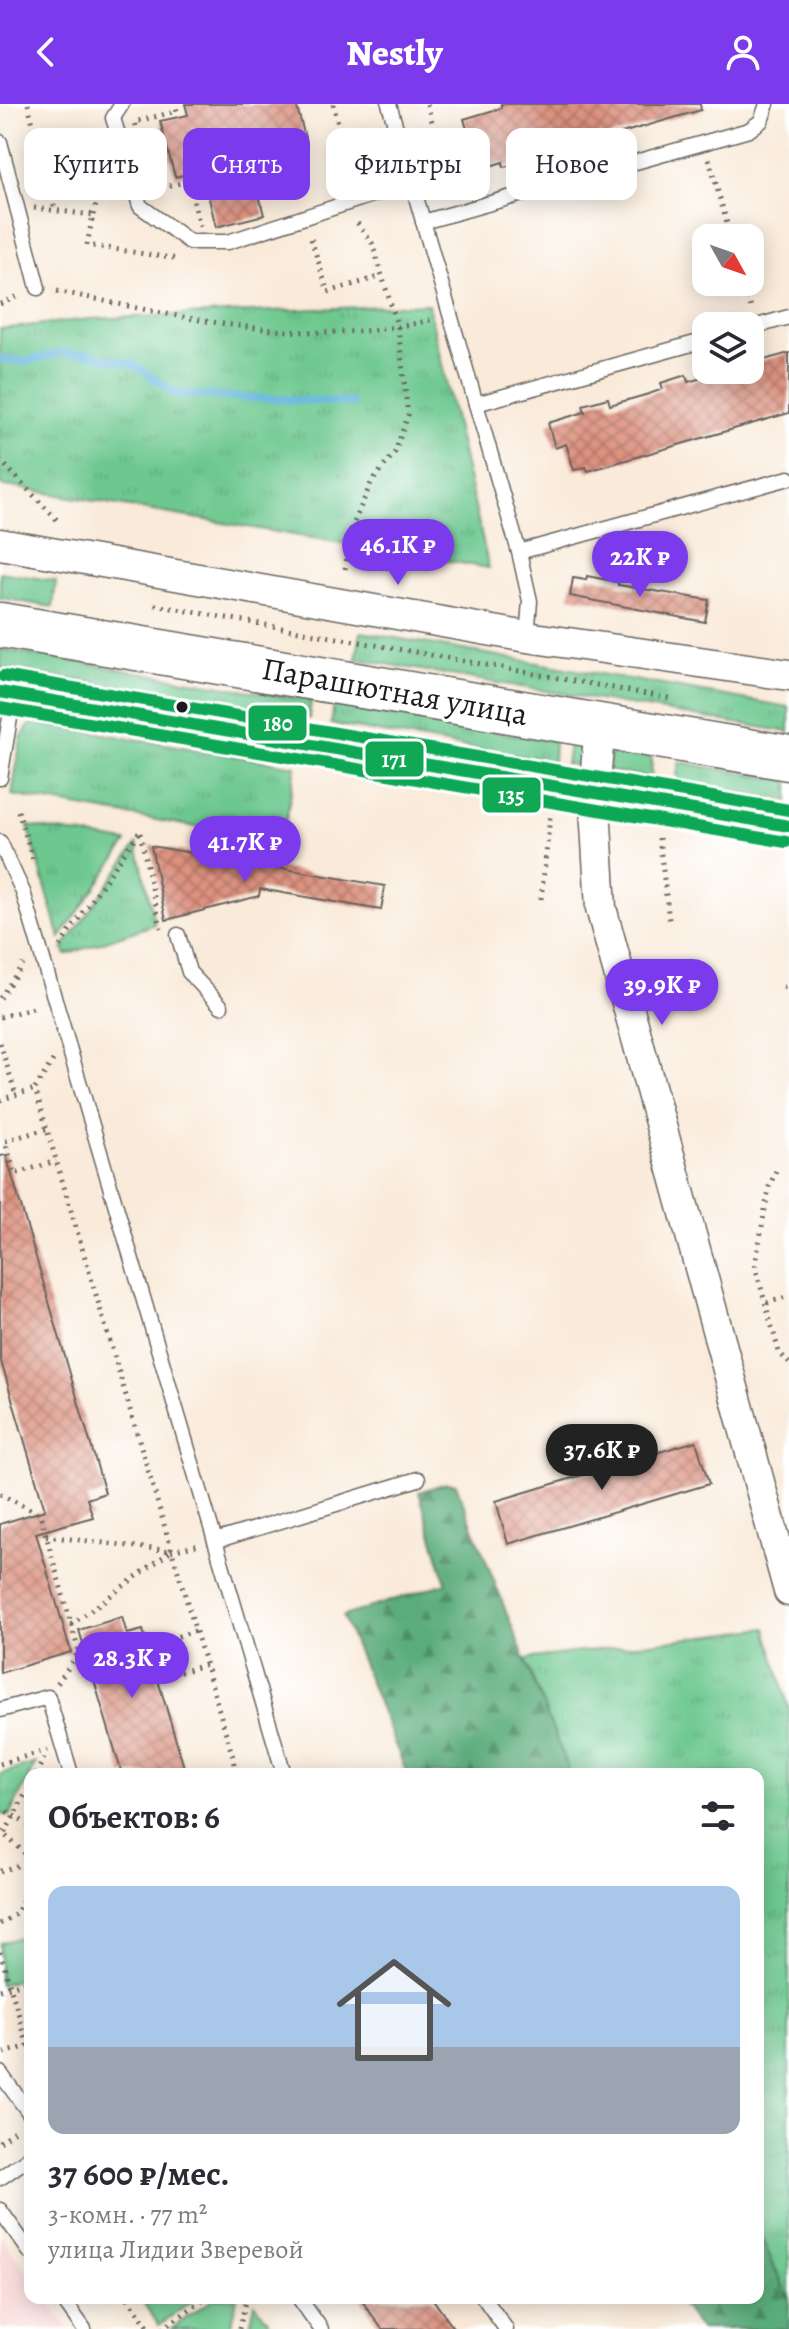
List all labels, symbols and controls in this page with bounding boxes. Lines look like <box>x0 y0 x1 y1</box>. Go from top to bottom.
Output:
text: Nestly <box>346 28 443 77</box>
icon: back <box>24 30 68 74</box>
icon: person <box>721 30 765 74</box>
chip: Купить <box>24 128 167 200</box>
chip: Снять <box>183 128 310 200</box>
chip: Фильтры <box>326 128 490 200</box>
chip: Новое <box>506 128 637 200</box>
north arrow <box>692 224 764 296</box>
map controls <box>692 224 764 384</box>
button: layers <box>692 312 764 384</box>
pin: 46.1K ₽ <box>324 519 472 587</box>
text: 46.1K ₽ <box>360 527 436 562</box>
pin: 22K ₽ <box>584 531 696 599</box>
text: 22K ₽ <box>610 539 670 574</box>
street label: Парашютная улица <box>259 646 532 736</box>
unlabelled marker <box>174 699 190 715</box>
line badge: 180 <box>247 704 308 742</box>
text: 180 <box>263 709 293 739</box>
line badge: 171 <box>364 740 425 778</box>
text: 171 <box>381 745 407 775</box>
line badge: 135 <box>481 776 542 814</box>
text: 135 <box>498 781 524 811</box>
pin: 41.7K ₽ <box>171 816 319 884</box>
text: 41.7K ₽ <box>208 824 282 859</box>
pin: 39.9K ₽ <box>588 959 736 1027</box>
text: 39.9K ₽ <box>623 967 701 1002</box>
pin: 37.6K ₽ <box>528 1424 676 1492</box>
text: 37.6K ₽ <box>564 1432 640 1467</box>
pin: 28.3K ₽ <box>58 1632 206 1700</box>
text: 28.3K ₽ <box>93 1640 171 1675</box>
text: Объектов: 6 <box>48 1793 220 1840</box>
icon: filters <box>696 1794 740 1838</box>
icon: home <box>322 1938 466 2082</box>
text: 37 600 ₽/мес. <box>48 2150 230 2197</box>
text: 3-комн. · 77 m² <box>48 2197 207 2232</box>
text: улица Лидии Зверевой <box>48 2232 304 2267</box>

